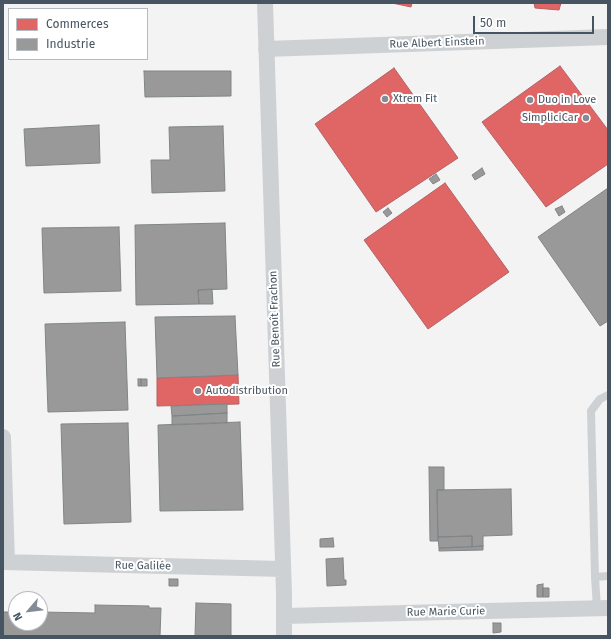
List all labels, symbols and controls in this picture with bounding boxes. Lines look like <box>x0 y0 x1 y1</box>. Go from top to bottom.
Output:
legend <box>8 8 148 60</box>
scale bar <box>475 8 596 34</box>
text: 50 m <box>480 16 506 30</box>
text: Commerces <box>46 17 109 31</box>
street label: Rue Albert Einstein <box>389 35 485 51</box>
text: Industrie <box>46 37 95 51</box>
place label: Xtrem Fit <box>393 92 437 106</box>
place label: Duo in Love <box>538 93 596 107</box>
marker: Xtrem Fit <box>380 94 390 104</box>
marker: Duo in Love <box>525 95 535 105</box>
place label: SimpliciCar <box>522 111 578 125</box>
marker: SimpliciCar <box>581 113 591 123</box>
street label: Rue Benoît Frachon <box>267 270 283 368</box>
place label: Autodistribution <box>206 384 288 398</box>
marker: Autodistribution <box>193 386 203 396</box>
street label: Rue Galilée <box>115 559 171 573</box>
north arrow <box>8 591 48 631</box>
street label: Rue Marie Curie <box>407 605 485 619</box>
text: N <box>10 610 25 623</box>

